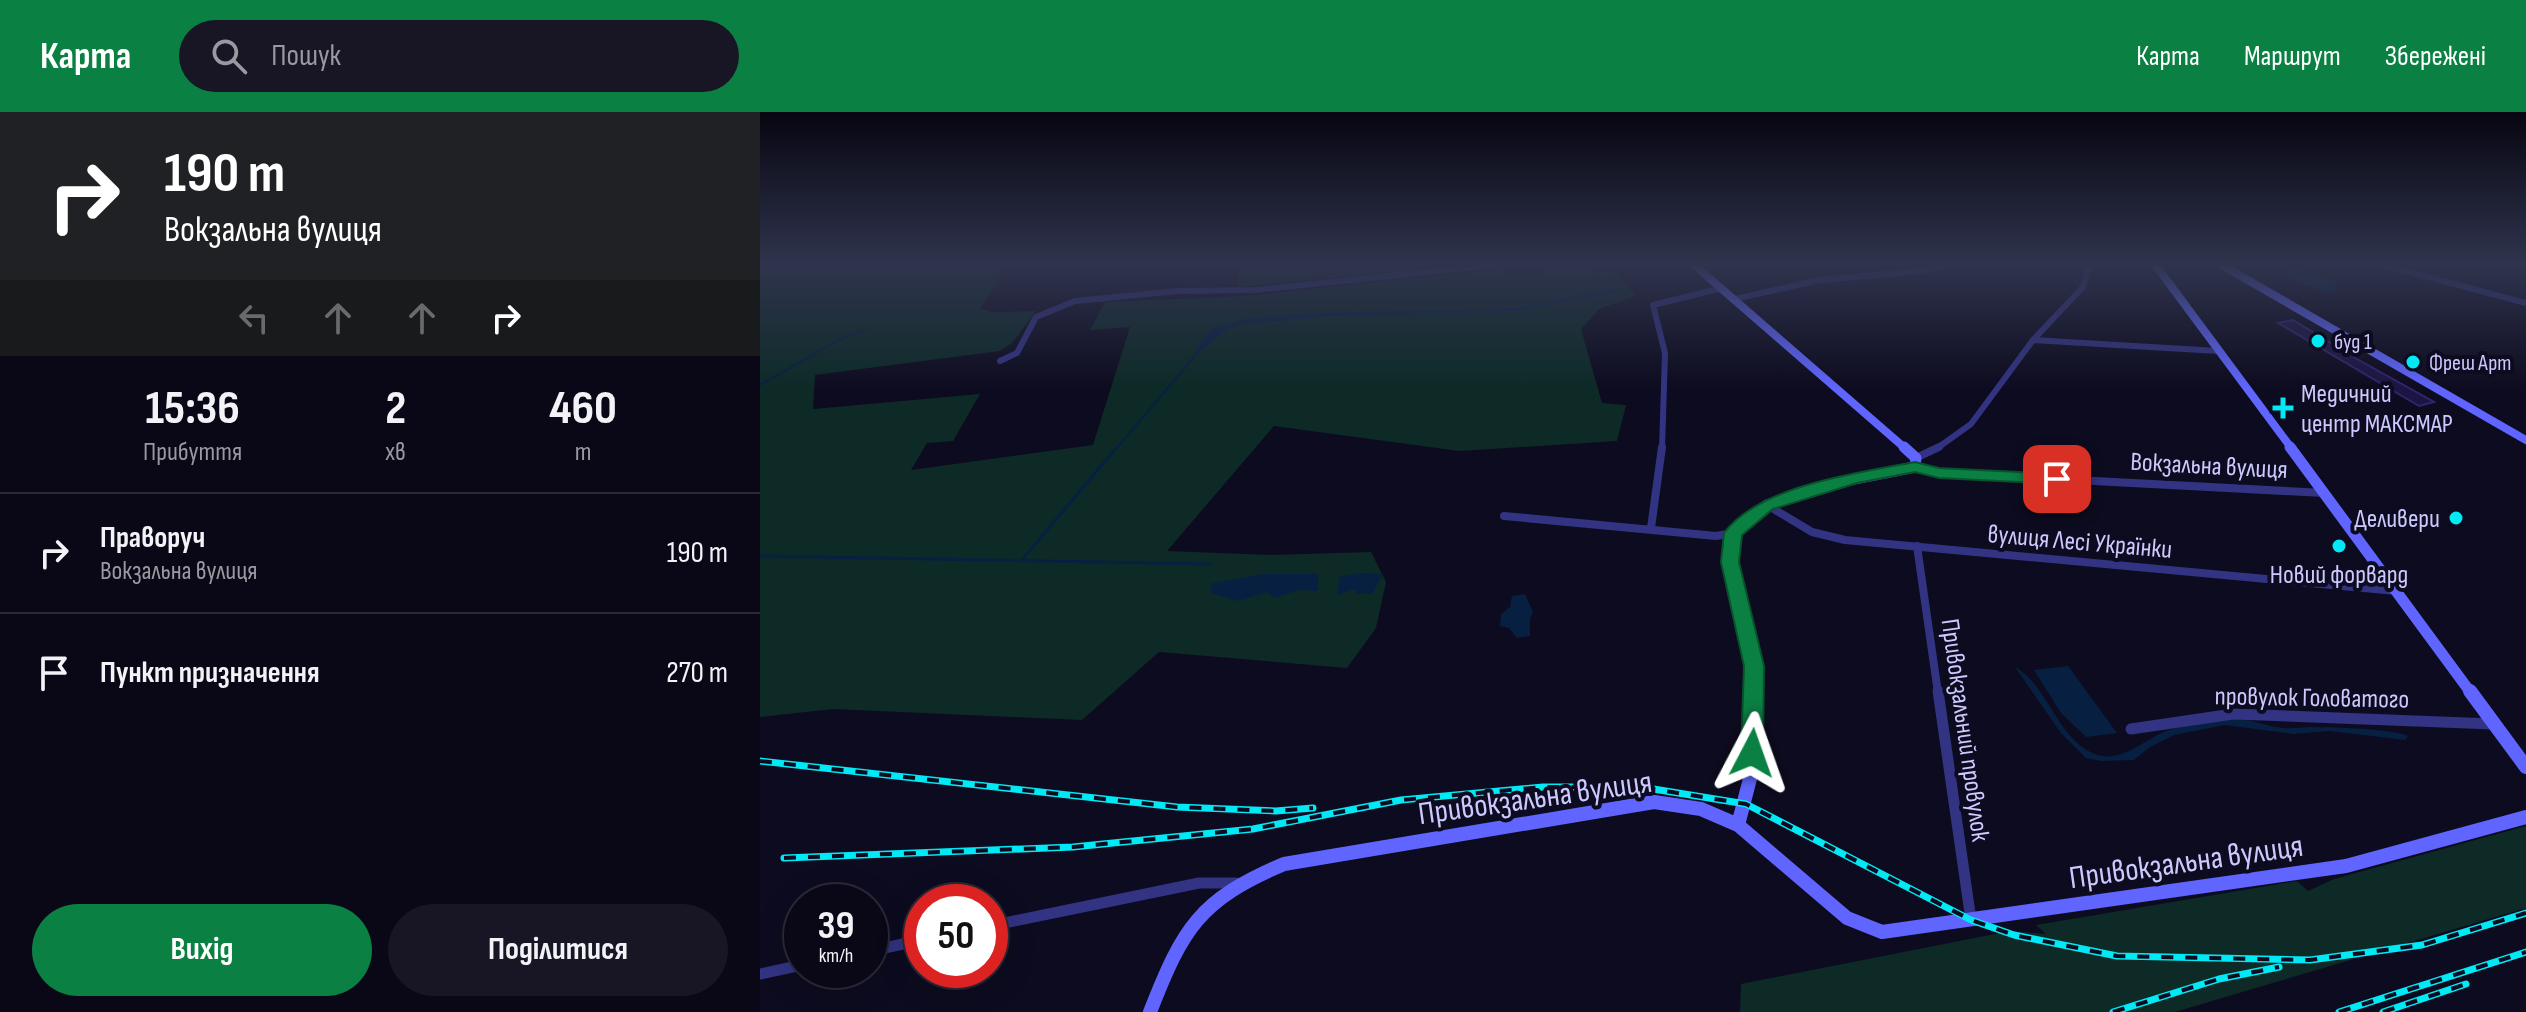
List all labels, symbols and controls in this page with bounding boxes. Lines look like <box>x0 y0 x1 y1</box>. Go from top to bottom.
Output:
search box <box>179 20 739 92</box>
text: Карта <box>40 34 131 79</box>
icon: search <box>207 34 251 78</box>
text: Пошук <box>271 38 341 74</box>
text: Карта <box>2136 40 2200 73</box>
text: Маршрут <box>2244 40 2341 73</box>
text: Збережені <box>2385 40 2486 73</box>
text: 190 m <box>164 141 285 208</box>
icon: right <box>32 144 136 248</box>
text: Вокзальна вулиця <box>164 209 382 252</box>
icon: left <box>232 296 276 340</box>
icon: ahead <box>316 296 360 340</box>
icon: ahead <box>400 296 444 340</box>
icon: right <box>484 296 528 340</box>
place label: буд 1 <box>2334 329 2372 356</box>
marker: буд 1 <box>2309 332 2327 350</box>
place label: Фреш Арт <box>2429 350 2511 377</box>
marker: Фреш Арт <box>2404 353 2422 371</box>
place label: Медичний центр МАКСМАР <box>2301 379 2453 440</box>
text: 15:36 <box>145 380 240 437</box>
text: 2 <box>385 380 406 437</box>
text: 460 <box>549 380 617 437</box>
marker: Медичний центр МАКСМАР <box>2272 397 2294 419</box>
text: Прибуття <box>143 437 242 468</box>
text: хв <box>385 437 406 468</box>
text: m <box>575 437 591 468</box>
pin <box>2023 445 2091 513</box>
street label: Вокзальна вулиця <box>2130 447 2288 486</box>
icon: arrive <box>2035 457 2079 501</box>
place label: Деливери <box>2354 504 2440 535</box>
marker: Деливери <box>2447 509 2465 527</box>
street label: вулиця Лесі Українки <box>1986 519 2173 566</box>
text: Праворуч <box>100 520 205 556</box>
icon: right <box>32 531 76 575</box>
text: 190 m <box>667 535 728 571</box>
marker: Новий форвард <box>2330 537 2348 555</box>
text: Вокзальна вулиця <box>100 556 257 587</box>
place label: Новий форвард <box>2270 560 2408 591</box>
street label: Привокзальний провулок <box>1934 617 1996 844</box>
icon: arrive <box>32 651 76 695</box>
text: Пункт призначення <box>100 655 320 691</box>
text: 270 m <box>666 655 728 691</box>
street label: провулок Головатого <box>2214 681 2409 716</box>
position arrow <box>1710 711 1794 795</box>
street label: Привокзальна вулиця <box>1416 763 1655 834</box>
street label: Привокзальна вулиця <box>2067 827 2306 898</box>
speed limit sign: 50 <box>904 884 1008 988</box>
text: 39 <box>818 902 854 950</box>
button: Вихід <box>32 904 372 996</box>
button: Поділитися <box>388 904 728 996</box>
text: km/h <box>819 944 853 968</box>

